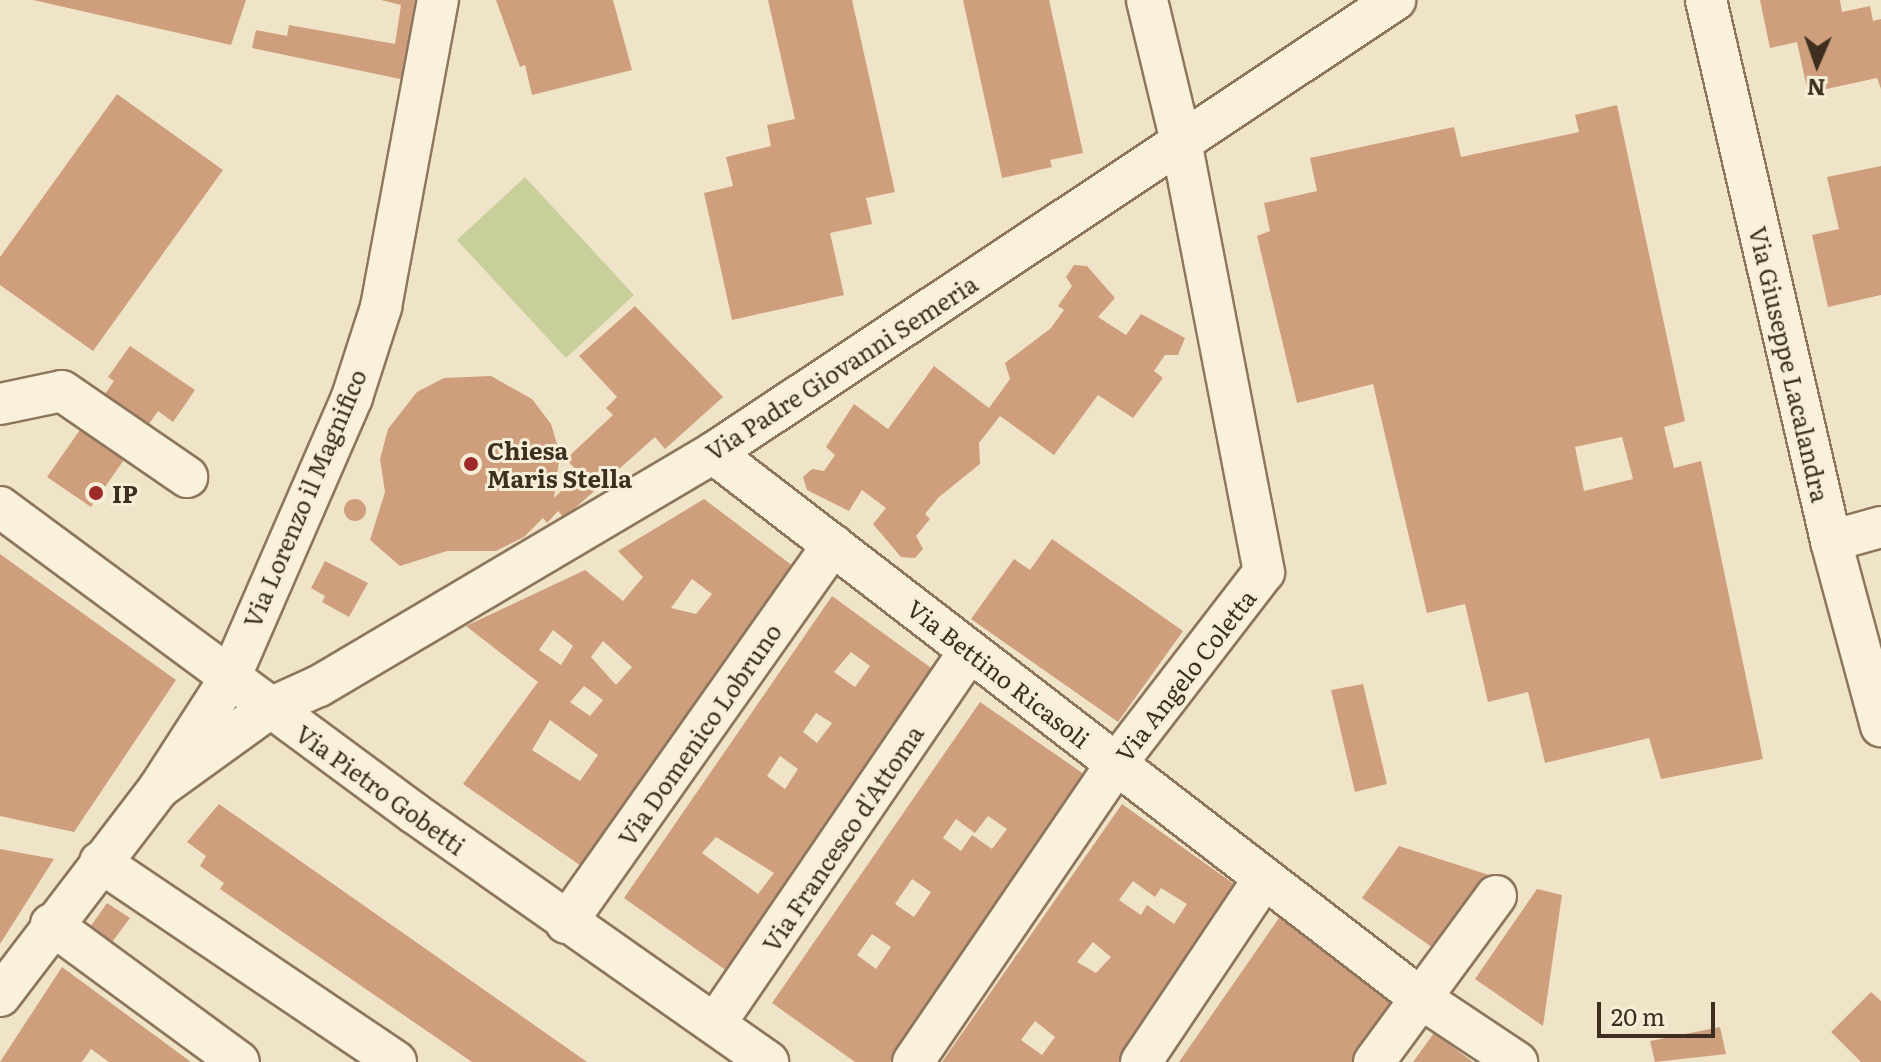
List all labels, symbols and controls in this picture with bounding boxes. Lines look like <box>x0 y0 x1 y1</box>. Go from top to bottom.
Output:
north arrow <box>1777 24 1857 104</box>
text: N <box>1806 72 1826 105</box>
street label: Via Giuseppe Lacalandra <box>1744 223 1836 505</box>
street label: Via Padre Giovanni Semeria <box>700 268 982 466</box>
street label: Via Lorenzo il Magnifico <box>236 364 372 632</box>
place label: Chiesa Maris Stella <box>487 436 632 492</box>
marker: Chiesa Maris Stella <box>462 455 480 473</box>
place label: IP <box>112 479 138 507</box>
marker: IP <box>87 484 105 502</box>
street label: Via Angelo Coletta <box>1109 583 1261 767</box>
street label: Via Bettino Ricasoli <box>902 593 1096 753</box>
street label: Via Domenico Lobruno <box>611 617 787 851</box>
street label: Via Pietro Gobetti <box>291 718 471 860</box>
street label: Via Francesco d'Attoma <box>755 719 929 957</box>
scale bar <box>1601 986 1719 1036</box>
text: 20 m <box>1611 998 1665 1033</box>

